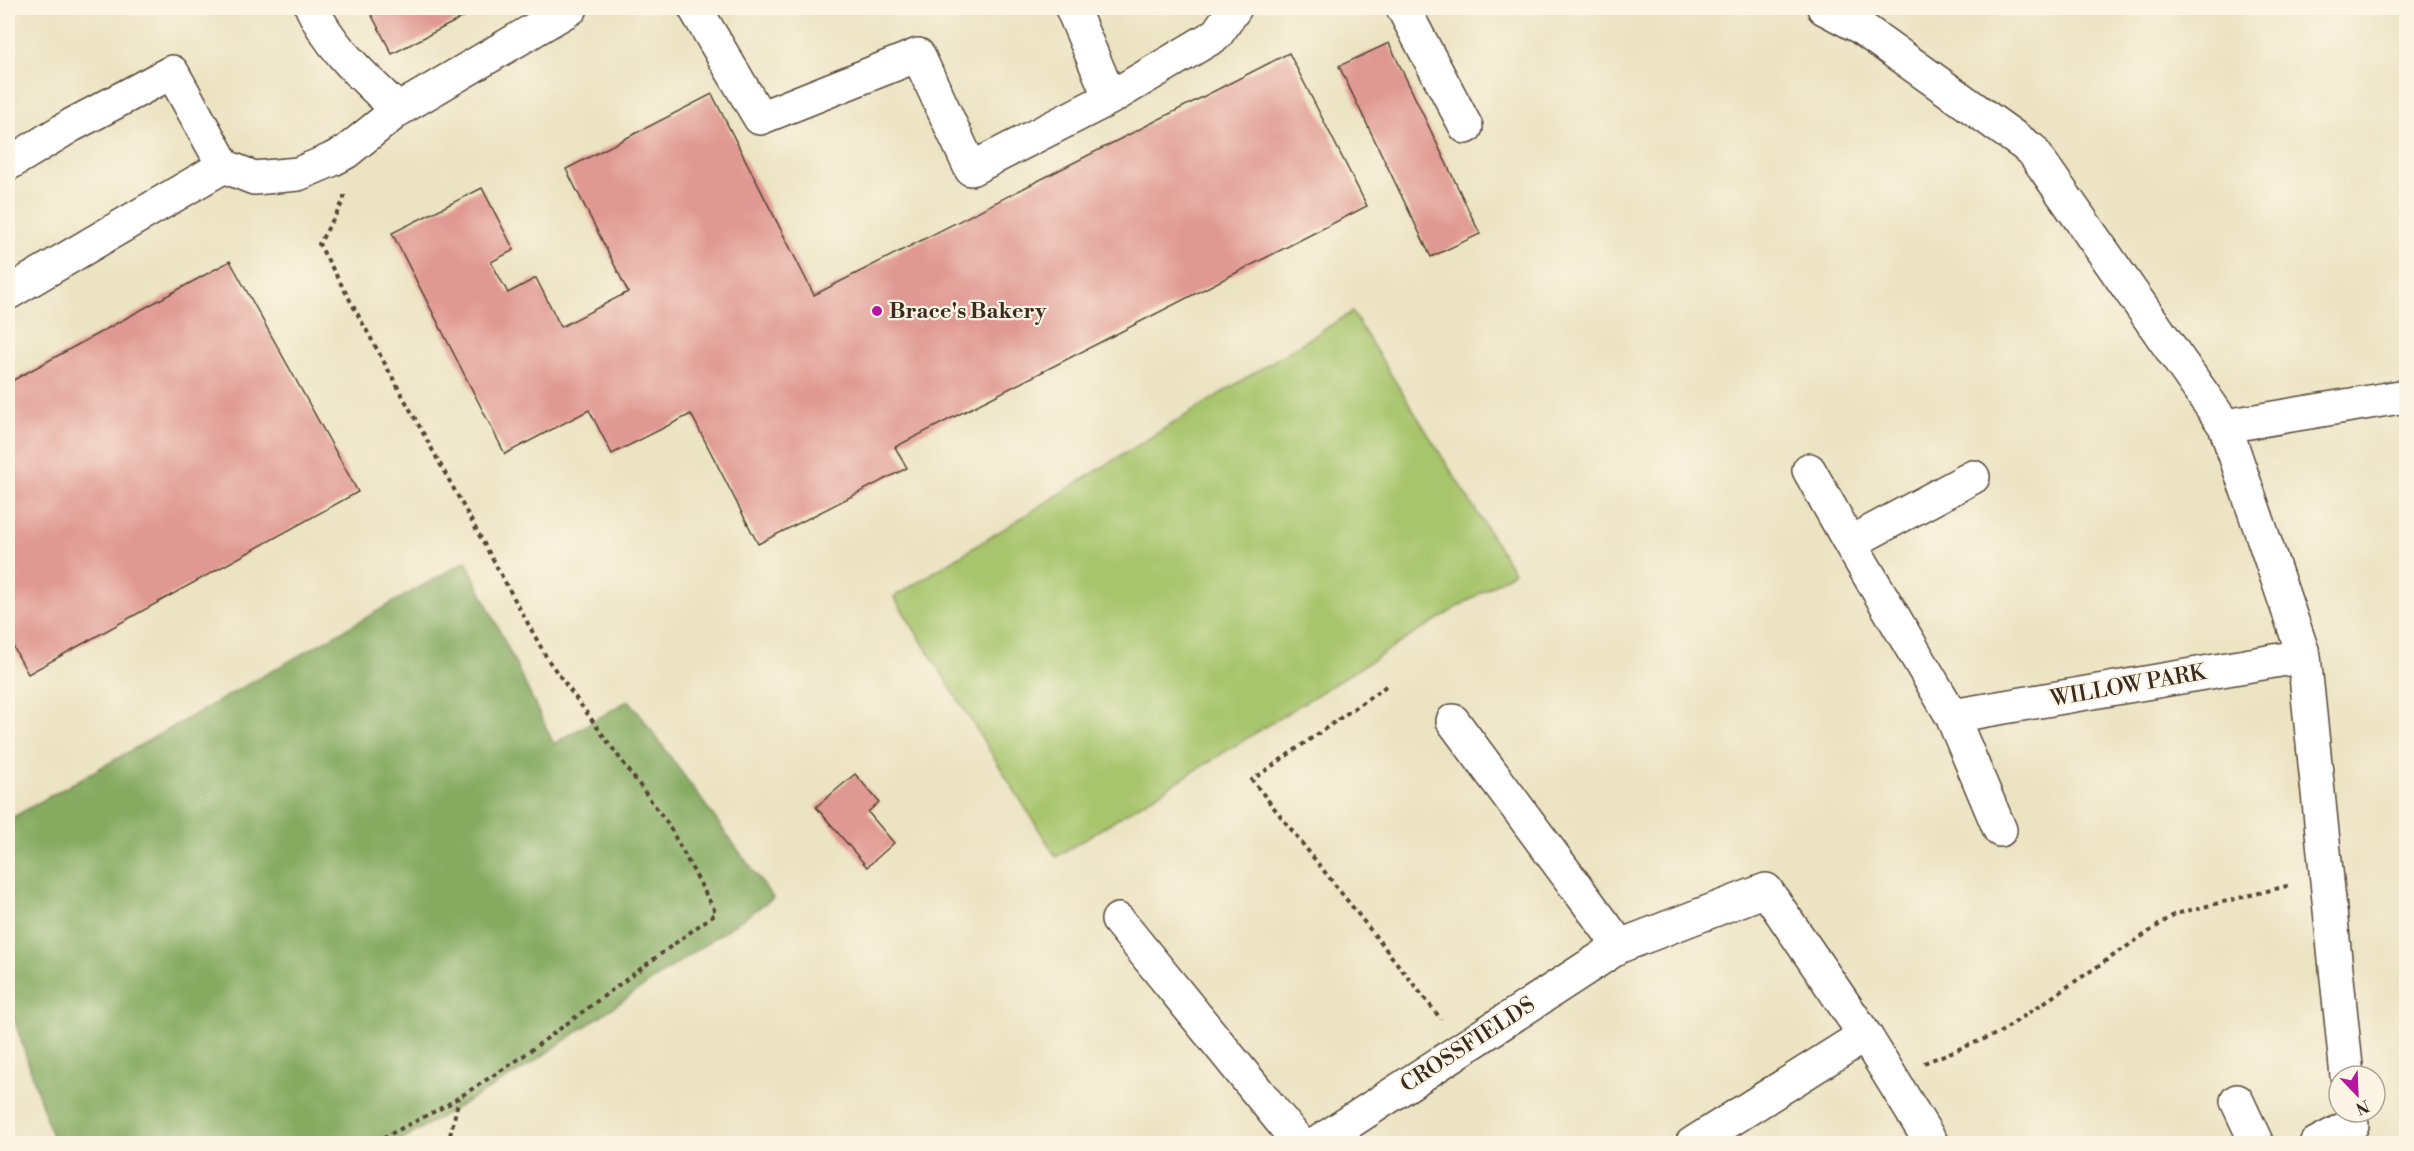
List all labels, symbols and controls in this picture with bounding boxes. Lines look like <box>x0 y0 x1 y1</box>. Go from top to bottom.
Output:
place label: Brace's Bakery <box>889 298 1047 325</box>
marker: Brace's Bakery <box>870 304 884 318</box>
street label: WILLOW PARK <box>2047 659 2210 713</box>
street label: CROSSFIELDS <box>1396 991 1540 1099</box>
north arrow <box>2327 1064 2387 1124</box>
text: N <box>2352 1095 2372 1119</box>

